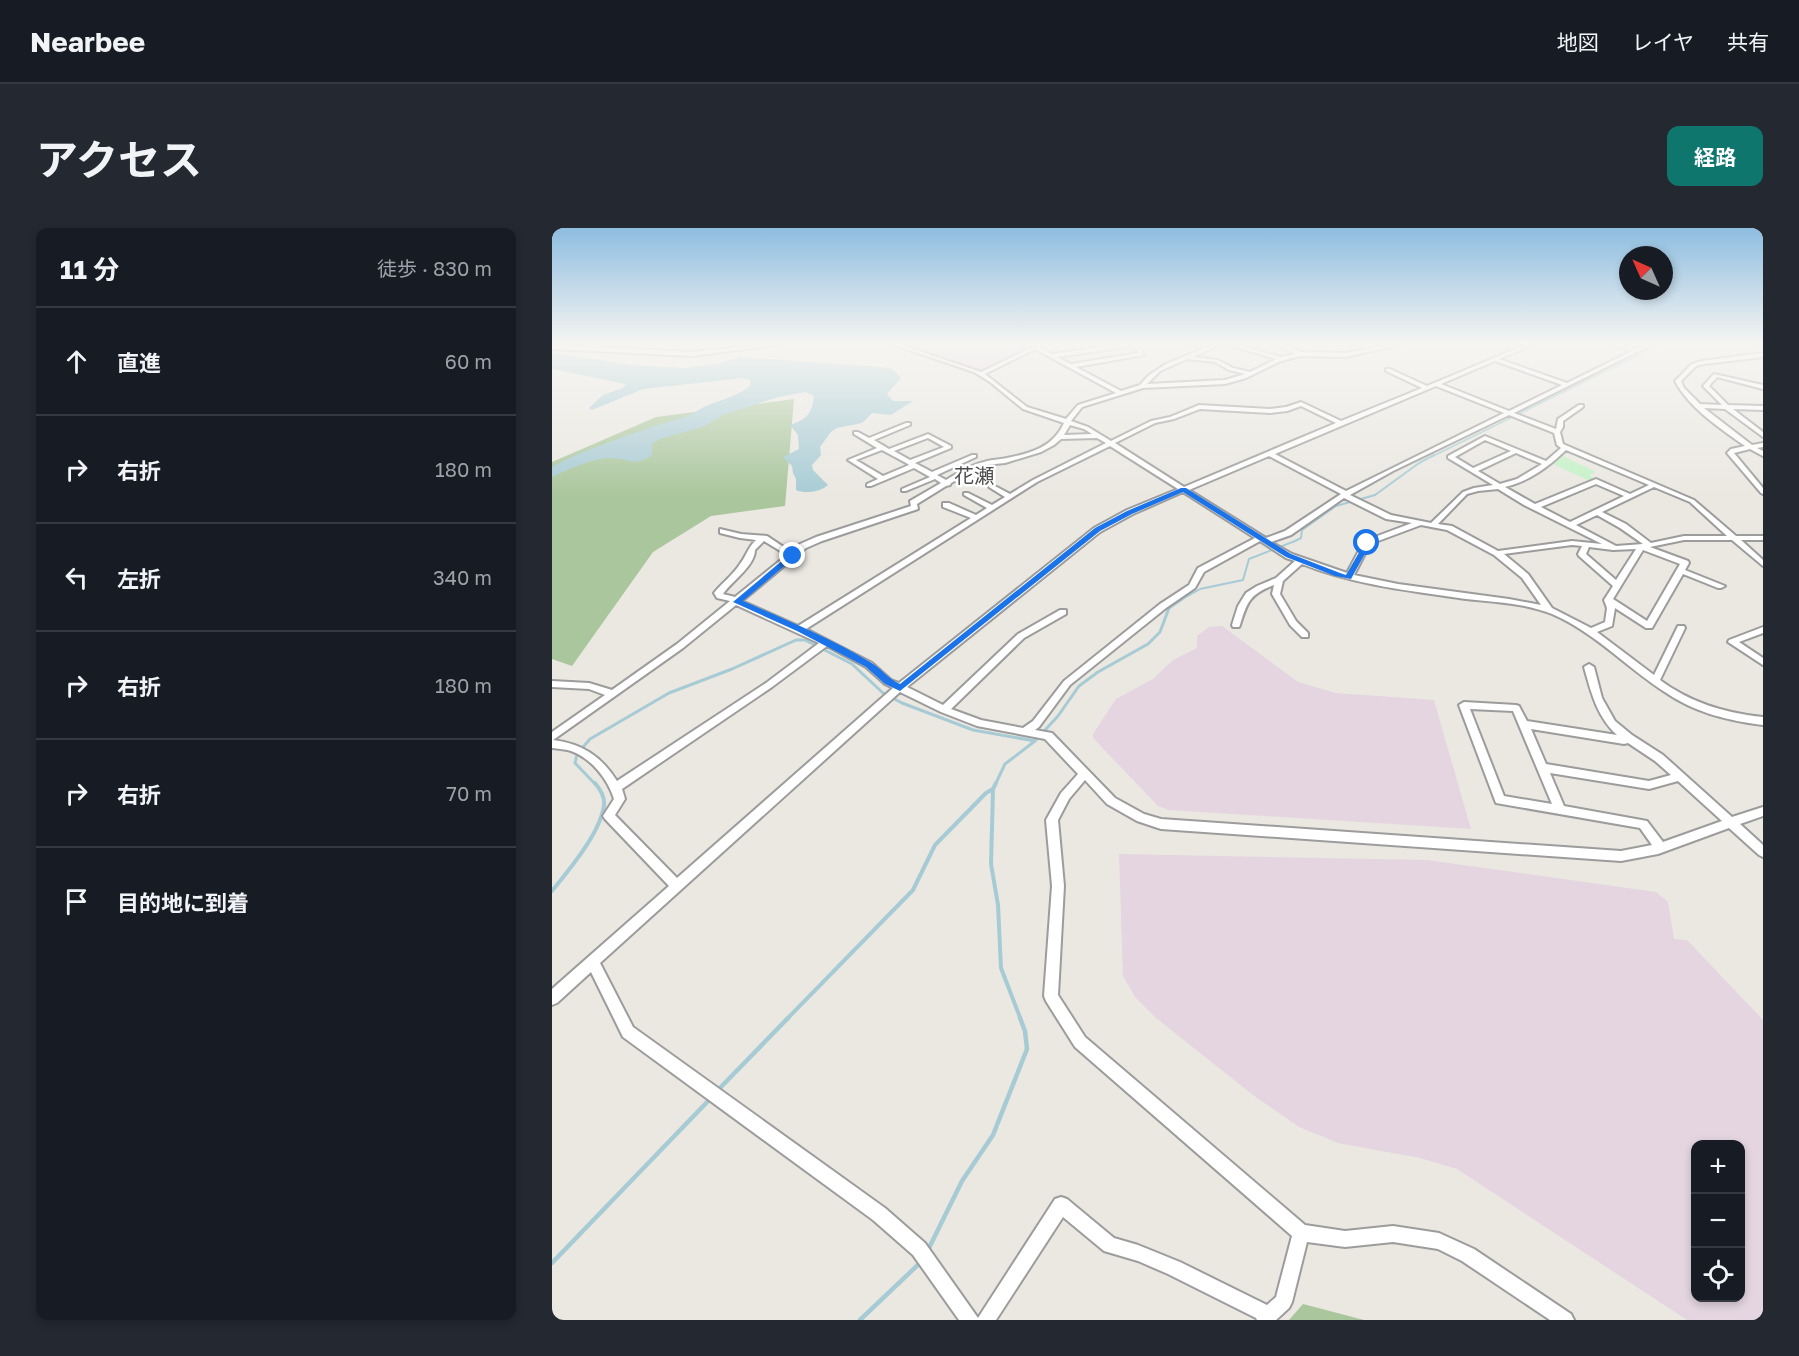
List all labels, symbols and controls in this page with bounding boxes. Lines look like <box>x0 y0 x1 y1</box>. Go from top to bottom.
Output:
text: Nearbee <box>30 25 145 58</box>
text: 地図 <box>1557 29 1599 55</box>
text: レイヤ <box>1632 29 1694 55</box>
text: 共有 <box>1727 29 1769 55</box>
button: 経路 <box>1667 126 1763 186</box>
text: アクセス <box>36 134 202 184</box>
north arrow <box>1619 246 1673 300</box>
text: 11 分 <box>60 254 119 285</box>
text: 徒歩 · 830 m <box>377 256 492 280</box>
icon: ahead <box>60 345 93 378</box>
text: 直進 <box>117 349 161 376</box>
text: 60 m <box>445 349 492 373</box>
icon: right <box>60 453 93 486</box>
text: 右折 <box>117 457 161 484</box>
text: 180 m <box>435 457 492 481</box>
district label: 花瀬 <box>954 463 994 487</box>
route start <box>1353 529 1379 555</box>
route end <box>779 542 805 568</box>
icon: left <box>60 561 93 594</box>
text: 左折 <box>117 565 161 592</box>
text: 340 m <box>433 565 492 589</box>
icon: right <box>60 669 93 702</box>
text: 右折 <box>117 673 161 700</box>
text: 180 m <box>435 673 492 697</box>
icon: right <box>60 777 93 810</box>
text: 右折 <box>117 781 161 808</box>
text: 70 m <box>446 781 492 805</box>
icon: arrive <box>60 885 93 918</box>
text: 目的地に到着 <box>117 889 249 916</box>
map controls <box>1691 1140 1745 1302</box>
button: + <box>1691 1140 1745 1194</box>
button: − <box>1691 1194 1745 1248</box>
button: locate <box>1691 1248 1745 1302</box>

